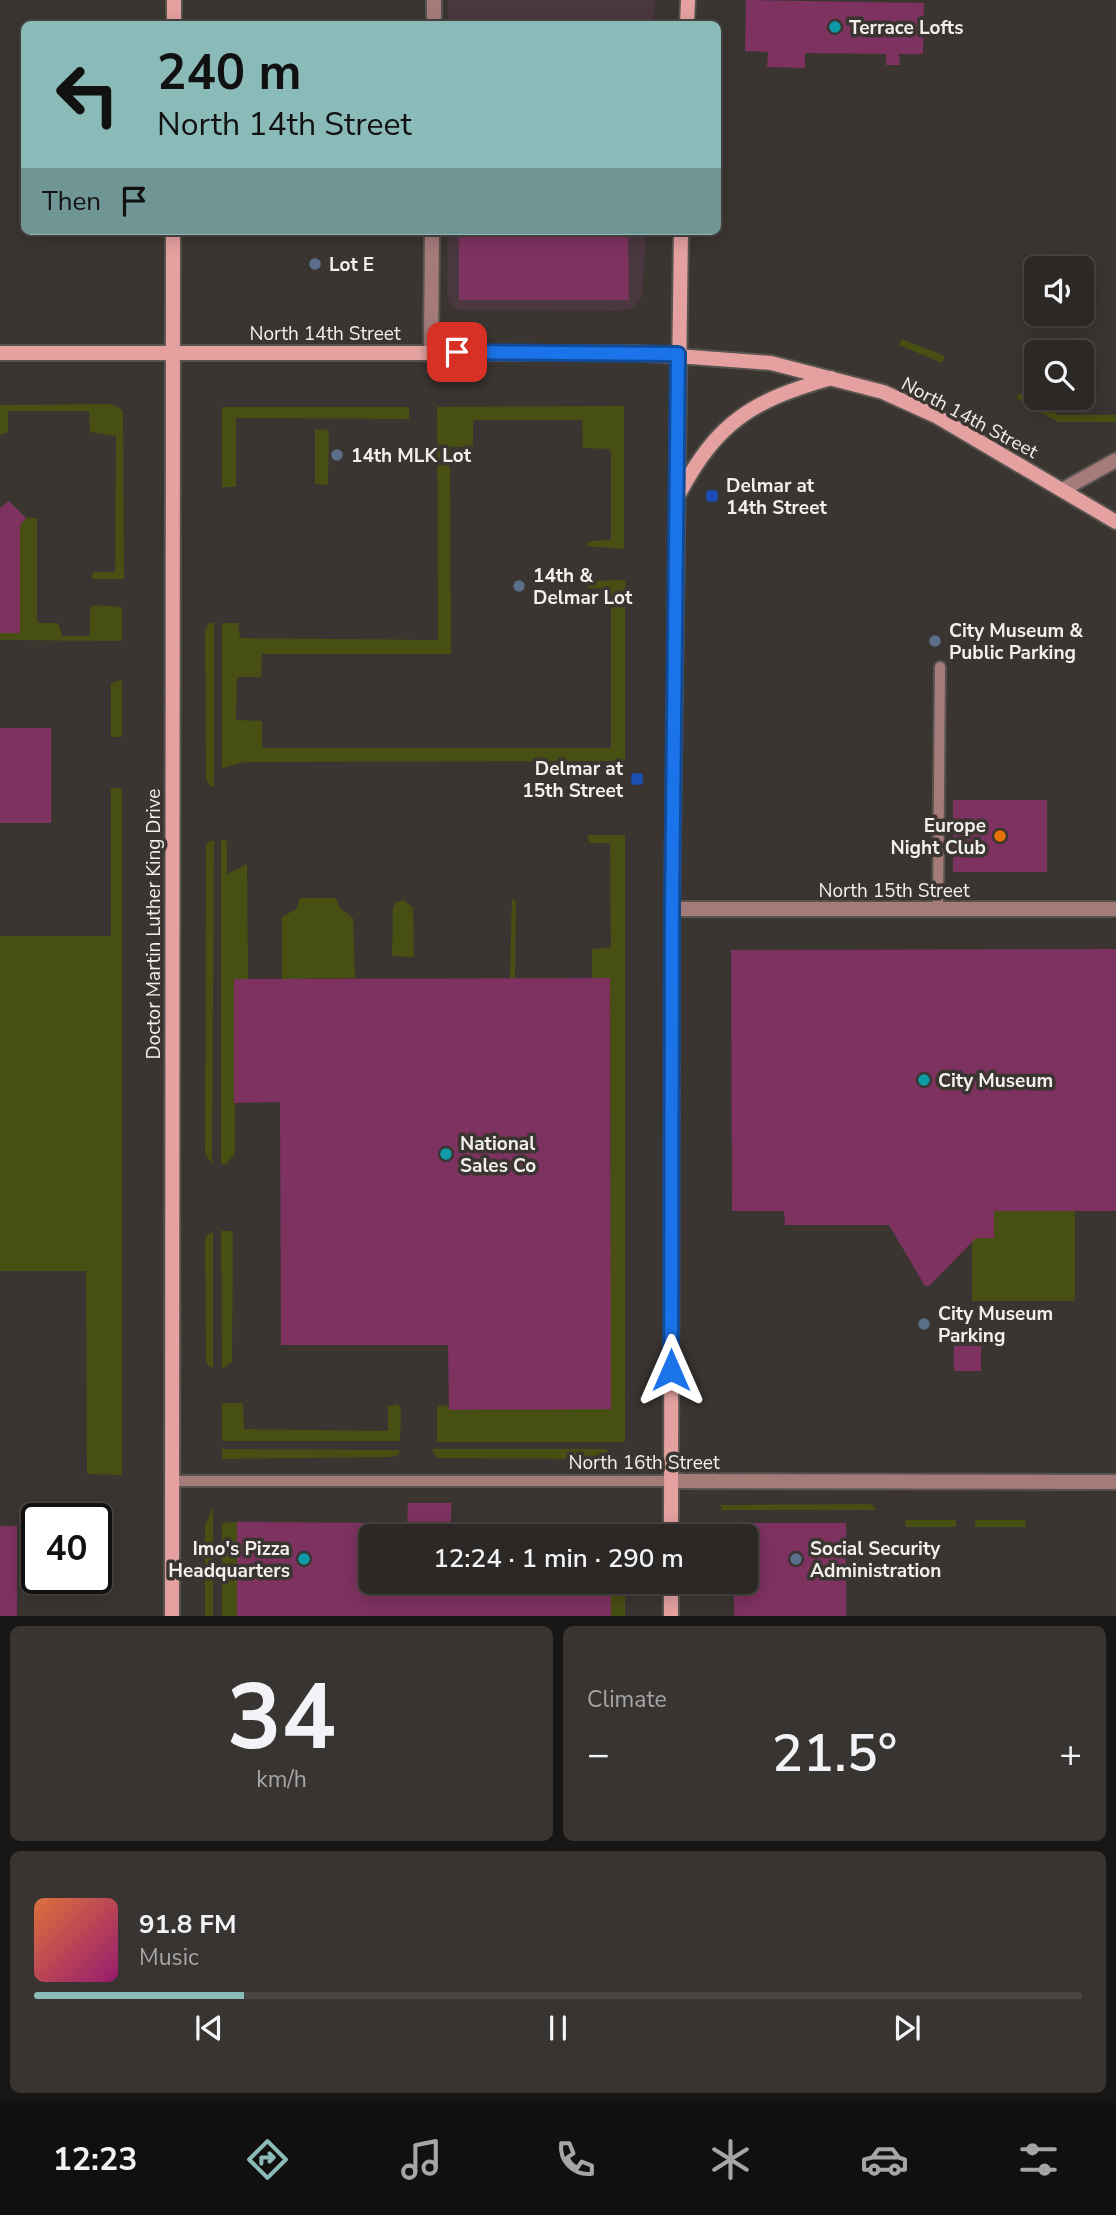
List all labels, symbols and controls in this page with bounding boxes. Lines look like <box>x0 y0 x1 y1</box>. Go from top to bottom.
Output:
place label: Terrace Lofts <box>849 15 963 41</box>
marker: Terrace Lofts <box>827 19 843 35</box>
text: 240 m <box>157 39 301 106</box>
icon: left <box>42 49 133 140</box>
text: North 14th Street <box>157 103 412 146</box>
icon: arrive <box>115 182 153 220</box>
text: Then <box>42 184 101 219</box>
place label: Lot E <box>329 252 374 278</box>
marker: Lot E <box>307 256 323 272</box>
map controls <box>1024 256 1094 410</box>
button: sound <box>1024 256 1094 326</box>
street label: North 14th Street <box>249 321 401 347</box>
pin <box>427 322 487 382</box>
icon: arrive <box>438 333 476 371</box>
button: search <box>1024 340 1094 410</box>
street label: North 14th Street <box>897 371 1043 465</box>
place label: 14th MLK Lot <box>351 443 472 469</box>
marker: 14th MLK Lot <box>329 447 345 463</box>
place label: Delmar at 14th Street <box>726 473 827 521</box>
marker: Delmar at 14th Street <box>704 488 720 504</box>
place label: 14th & Delmar Lot <box>533 563 633 611</box>
marker: 14th & Delmar Lot <box>511 578 527 594</box>
place label: City Museum & Public Parking <box>949 618 1084 666</box>
marker: City Museum & Public Parking <box>927 633 943 649</box>
place label: Delmar at 15th Street <box>522 756 624 804</box>
marker: Delmar at 15th Street <box>629 771 645 787</box>
street label: Doctor Martin Luther King Drive <box>141 789 167 1059</box>
place label: Europe Night Club <box>891 813 986 861</box>
marker: Europe Night Club <box>992 828 1008 844</box>
street label: North 15th Street <box>818 878 970 904</box>
place label: City Museum <box>938 1068 1053 1094</box>
marker: City Museum <box>916 1072 932 1088</box>
place label: National Sales Co <box>460 1131 536 1179</box>
marker: National Sales Co <box>438 1146 454 1162</box>
place label: City Museum Parking <box>938 1301 1053 1349</box>
marker: City Museum Parking <box>916 1316 932 1332</box>
position arrow <box>634 1333 708 1407</box>
street label: North 16th Street <box>568 1450 720 1476</box>
speed limit sign: 40 <box>21 1503 112 1594</box>
place label: Imo's Pizza Headquarters <box>168 1536 290 1584</box>
place label: Social Security Administration <box>810 1536 941 1584</box>
text: 12:24 · 1 min · 290 m <box>433 1541 684 1576</box>
marker: Imo's Pizza Headquarters <box>296 1551 312 1567</box>
marker: Social Security Administration <box>788 1551 804 1567</box>
text: 34 <box>227 1656 336 1780</box>
text: Climate <box>587 1684 667 1715</box>
text: 21.5° <box>772 1718 897 1789</box>
text: − <box>587 1729 610 1780</box>
text: + <box>1059 1729 1082 1780</box>
text: km/h <box>256 1764 307 1795</box>
text: 91.8 FM <box>139 1907 236 1942</box>
text: Music <box>139 1942 199 1973</box>
icon: previous <box>190 2009 228 2047</box>
icon: pause <box>539 2009 577 2047</box>
icon: next <box>888 2009 926 2047</box>
icon: directions <box>243 2135 292 2184</box>
icon: music <box>397 2135 446 2184</box>
icon: phone <box>551 2135 600 2184</box>
icon: climate <box>706 2135 755 2184</box>
icon: car <box>860 2135 909 2184</box>
icon: filters <box>1014 2135 1063 2184</box>
text: 12:23 <box>53 2138 137 2181</box>

